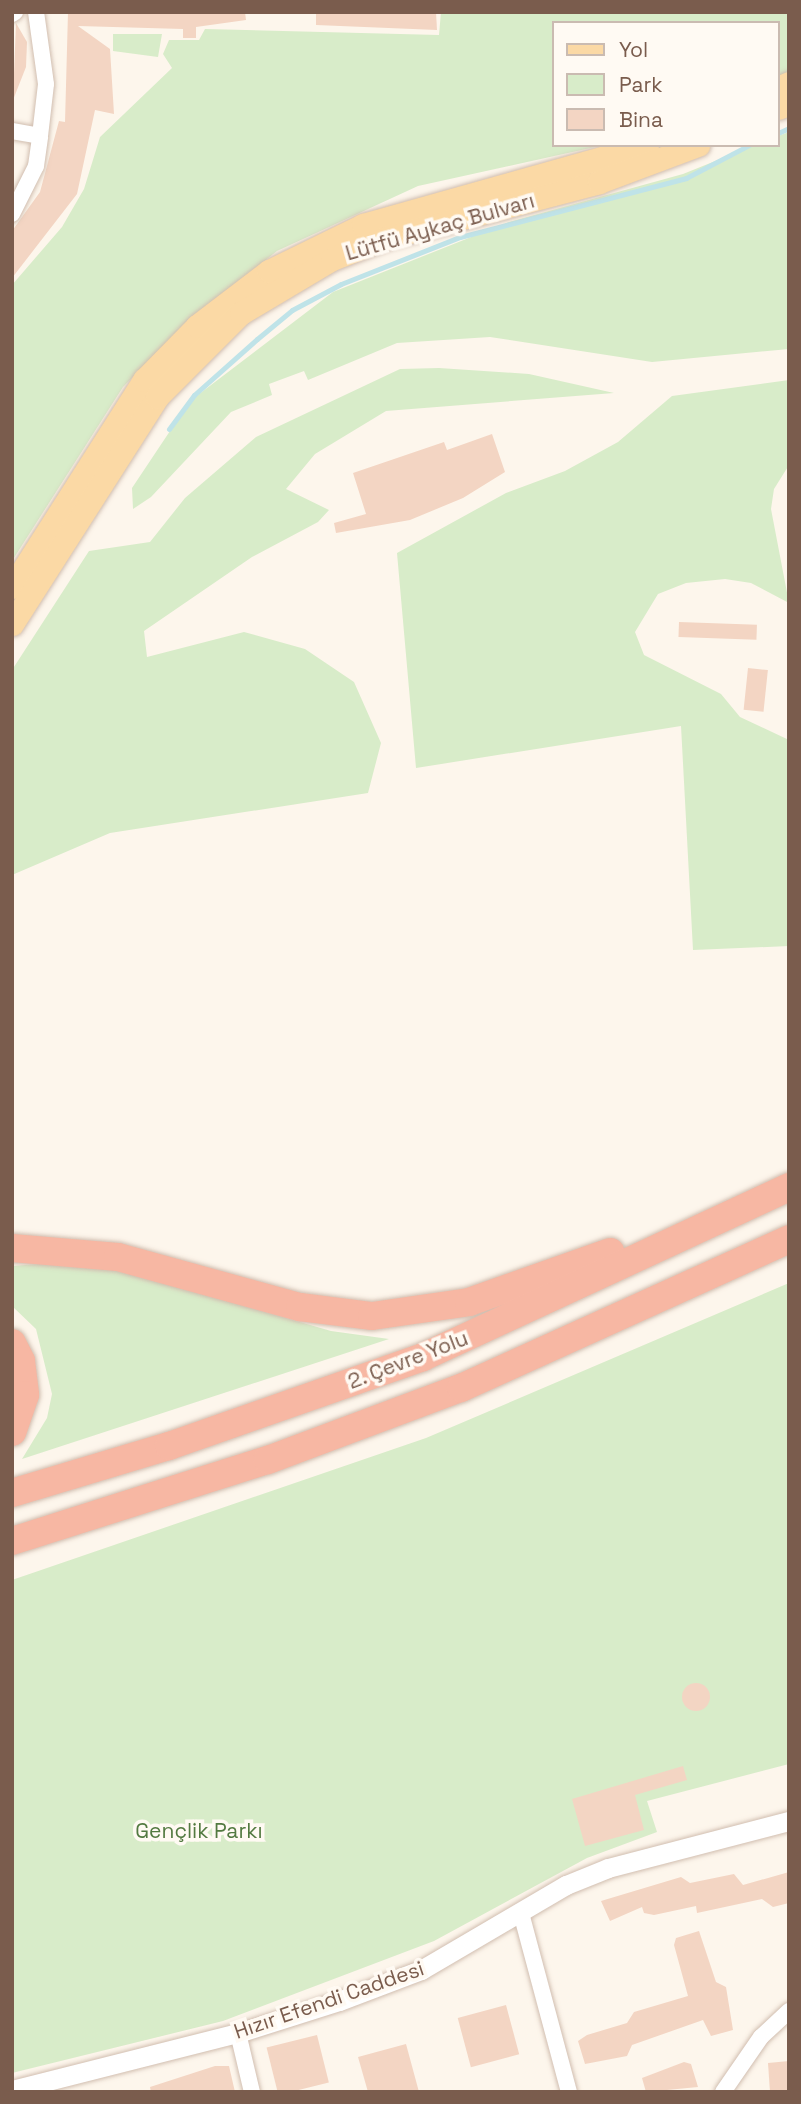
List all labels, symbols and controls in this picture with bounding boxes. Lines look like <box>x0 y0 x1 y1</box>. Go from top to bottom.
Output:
legend <box>552 21 780 147</box>
text: Yol <box>619 36 648 63</box>
text: Park <box>619 71 663 98</box>
text: Bina <box>619 106 663 133</box>
street label: Lütfü Aykaç Bulvarı <box>342 188 538 266</box>
street label: 2. Çevre Yolu <box>344 1325 472 1395</box>
park label: Gençlik Parkı <box>135 1818 263 1844</box>
street label: Hızır Efendi Caddesi <box>231 1956 427 2044</box>

